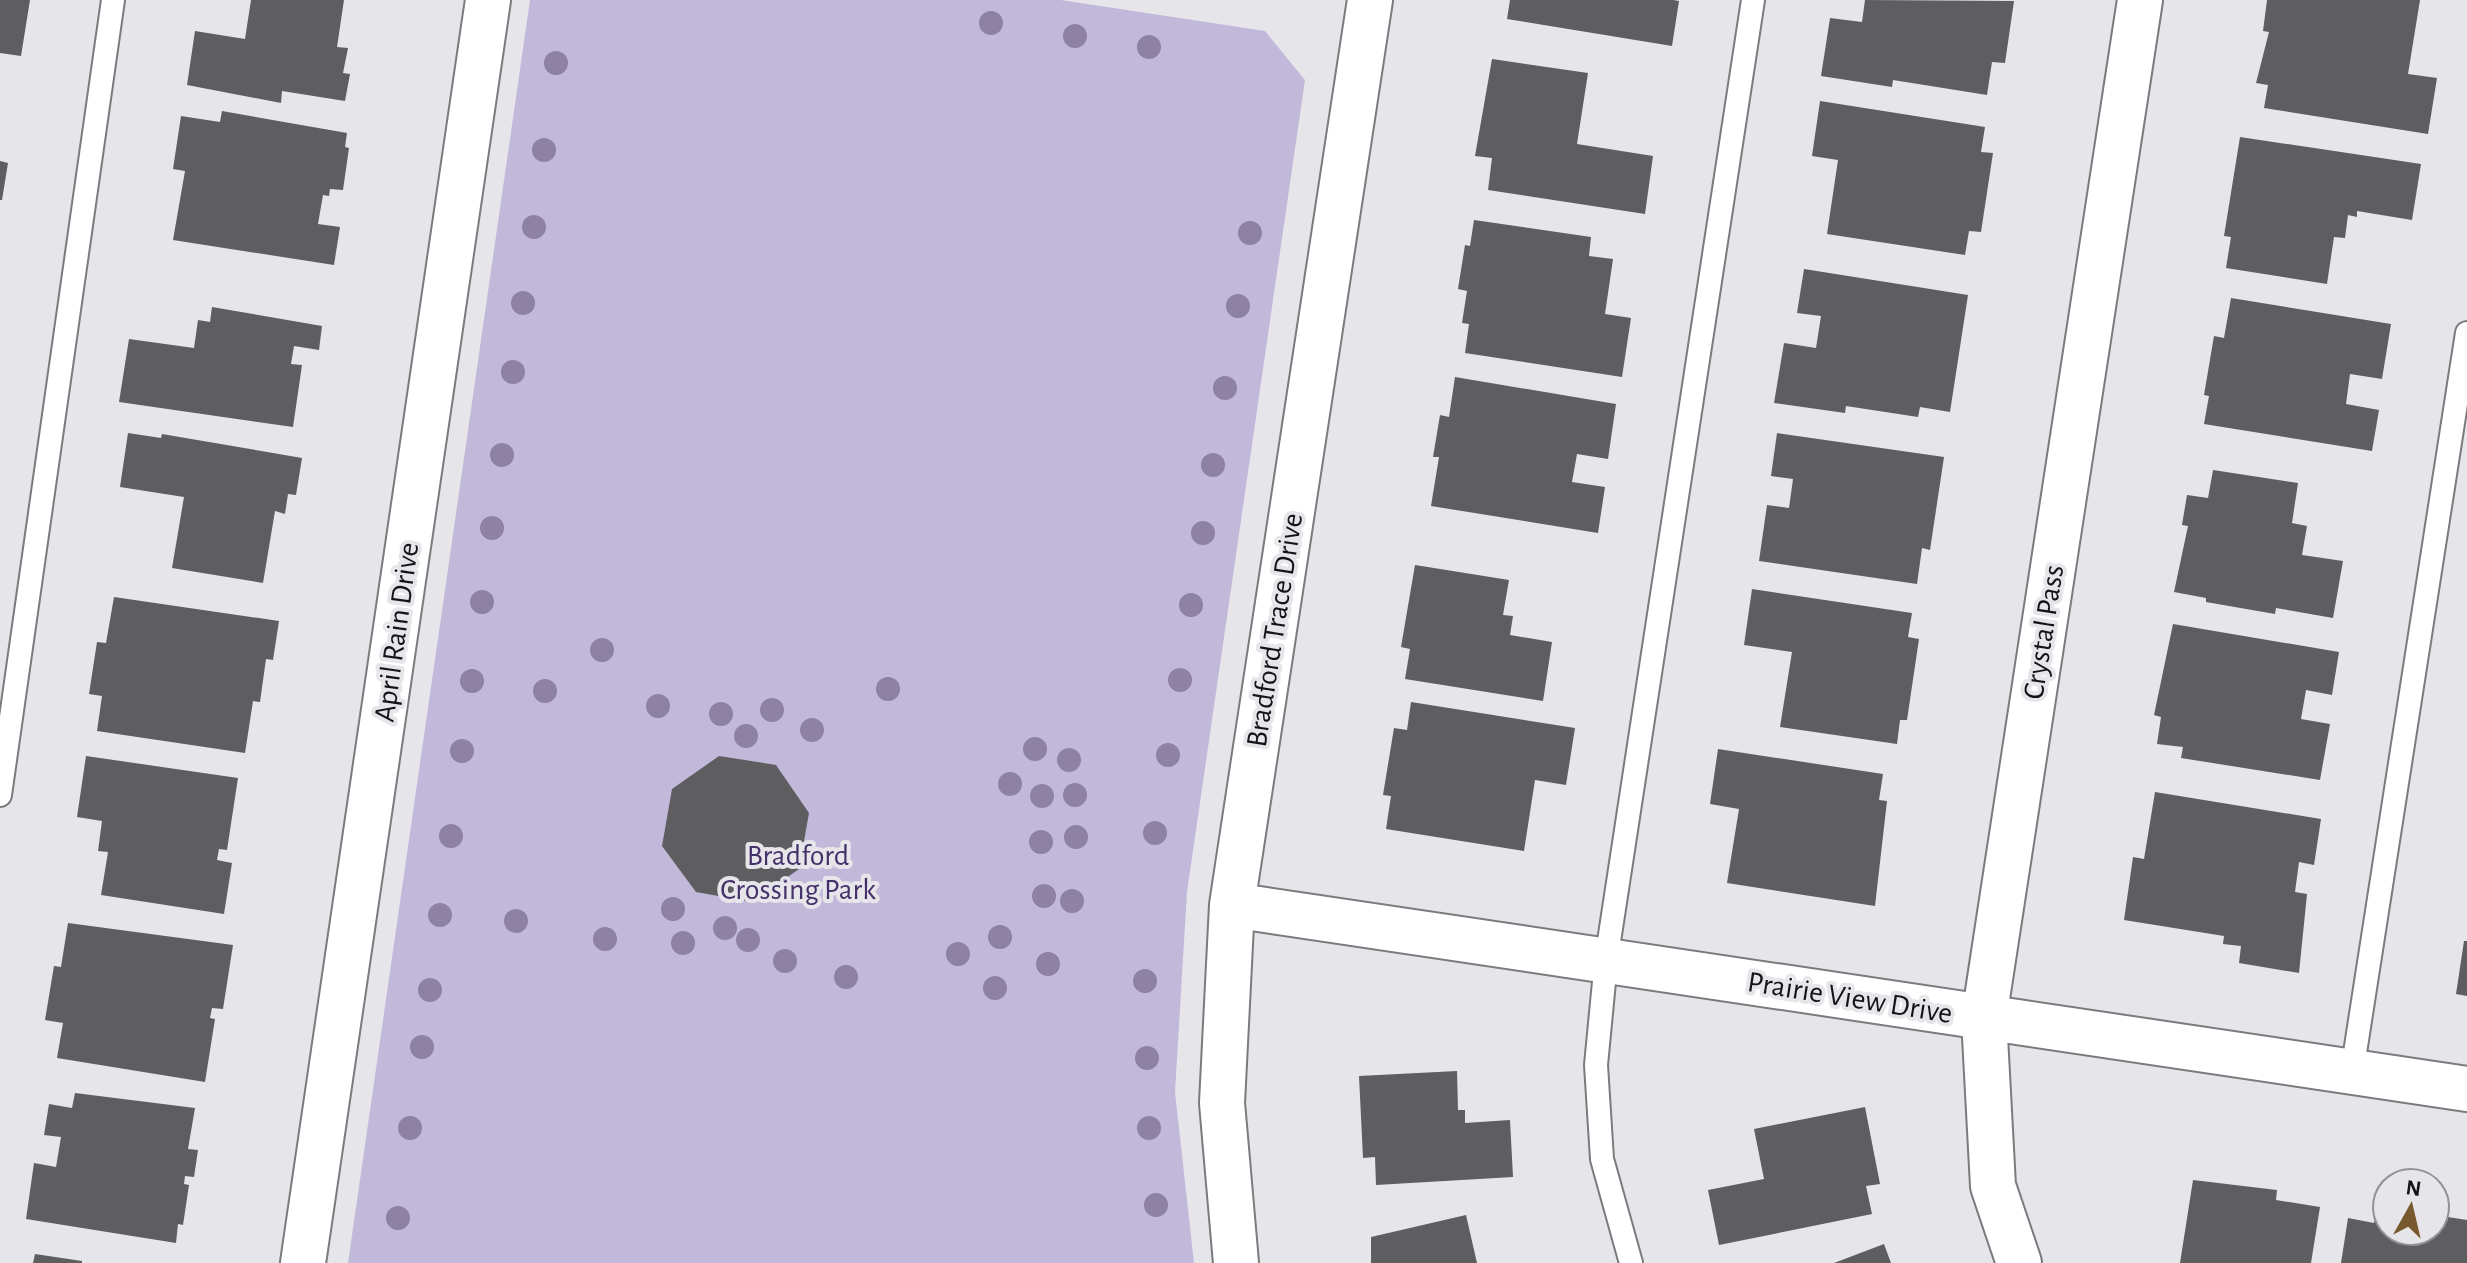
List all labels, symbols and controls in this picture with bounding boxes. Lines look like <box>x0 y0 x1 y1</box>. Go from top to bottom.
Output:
street label: Bradford Trace Drive <box>1242 511 1308 749</box>
street label: April Rain Drive <box>370 540 424 724</box>
street label: Crystal Pass <box>2019 563 2069 701</box>
park label: Bradford Crossing Park <box>720 841 876 905</box>
street label: Prairie View Drive <box>1745 967 1954 1029</box>
north arrow <box>2371 1167 2451 1247</box>
text: N <box>2405 1176 2423 1200</box>

